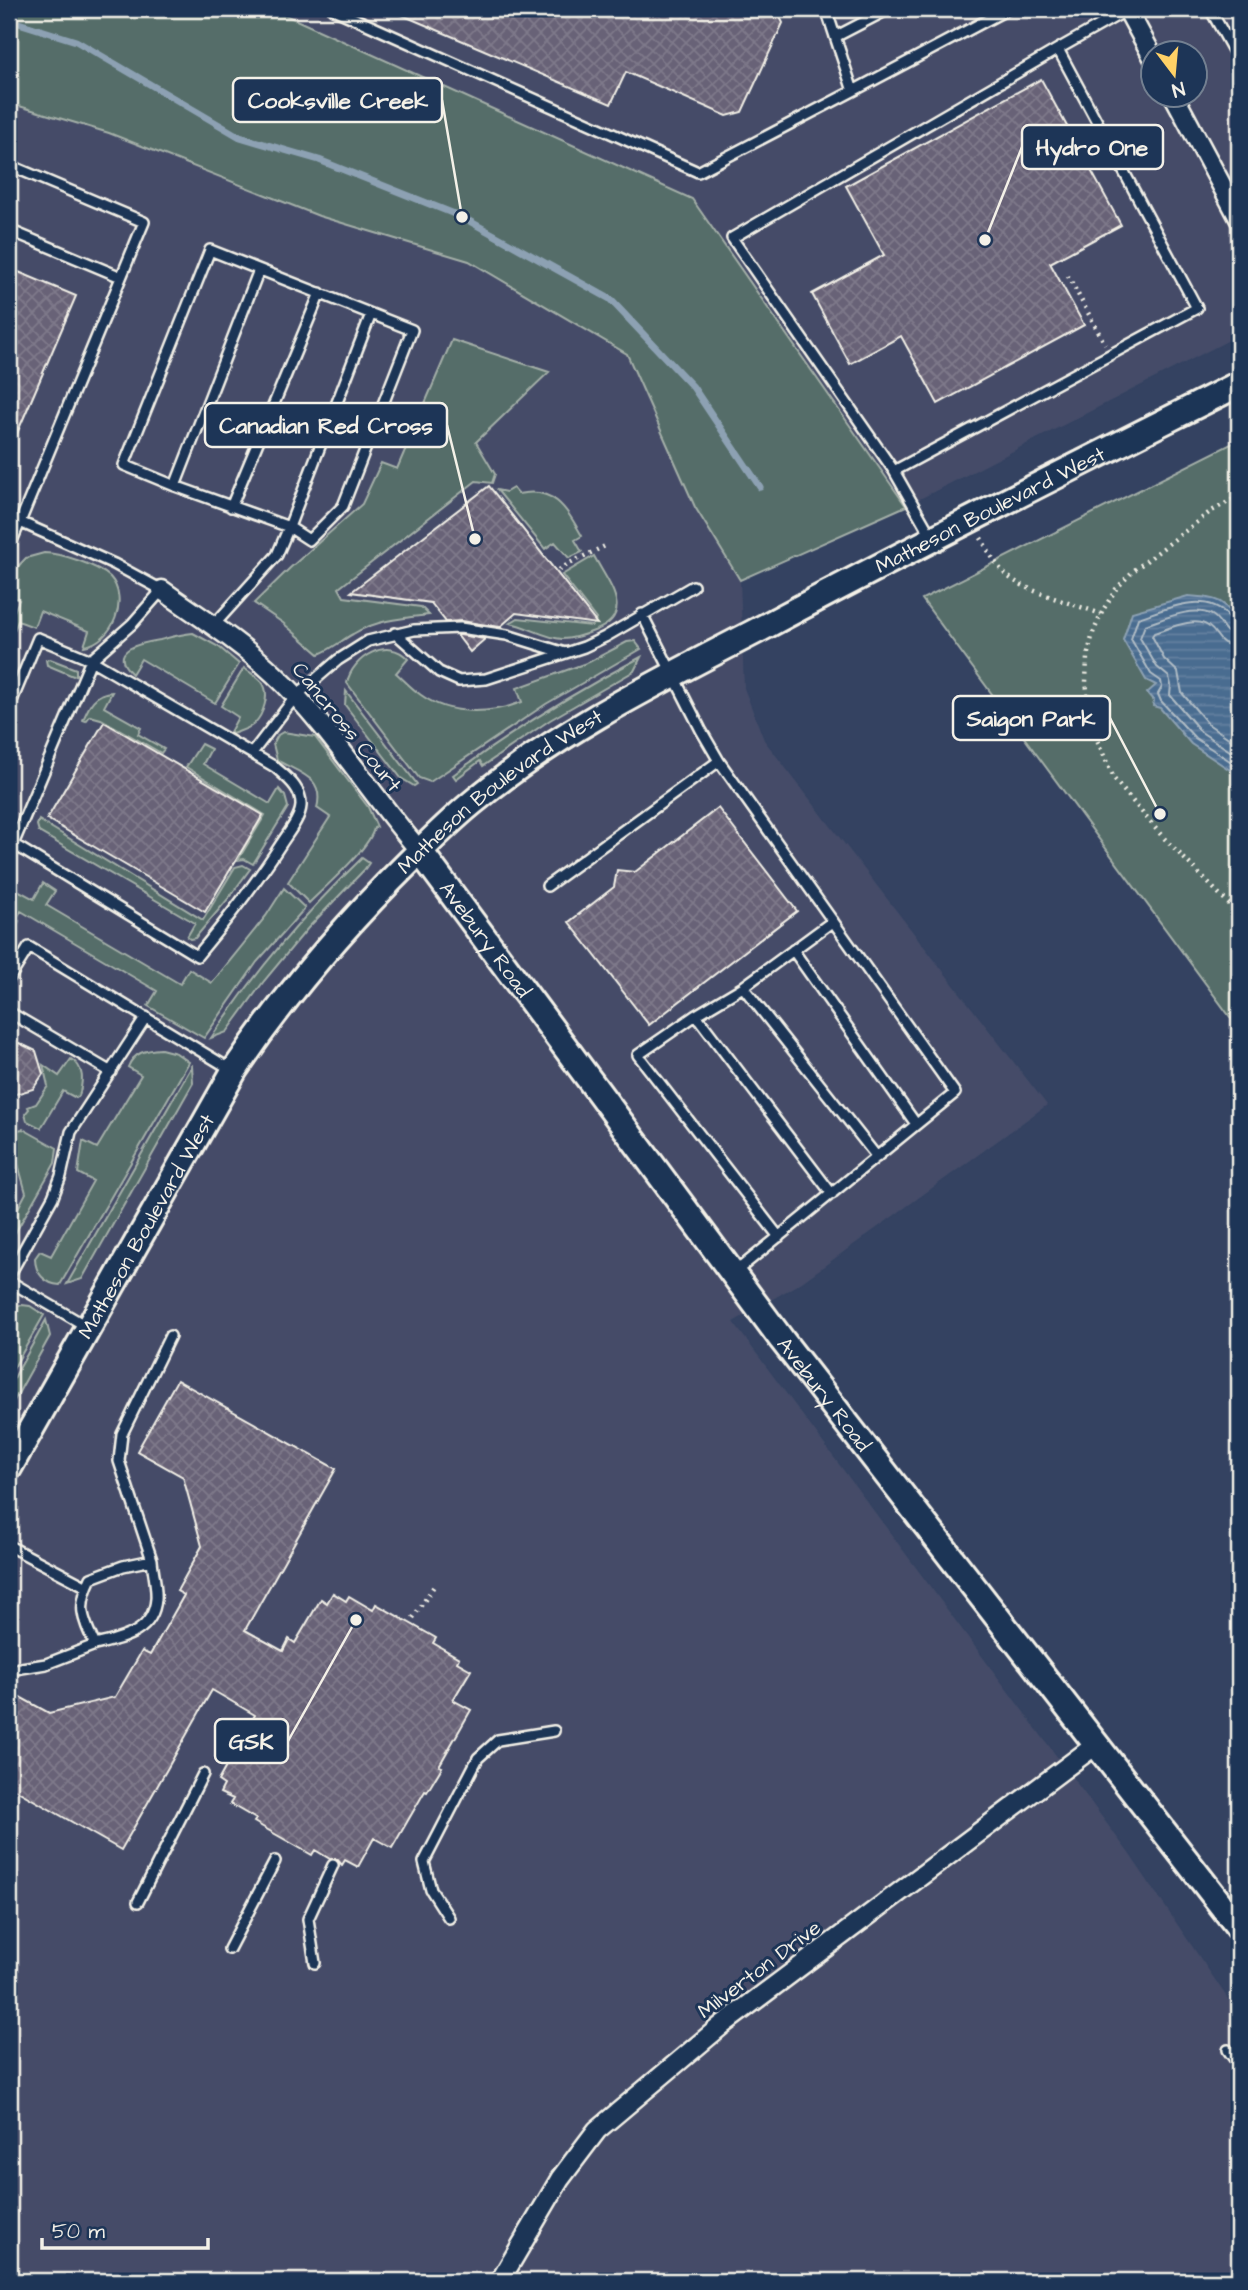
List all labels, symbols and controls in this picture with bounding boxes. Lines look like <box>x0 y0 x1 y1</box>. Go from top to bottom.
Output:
north arrow <box>1140 38 1210 108</box>
text: N <box>1169 74 1188 104</box>
callout: Cooksville Creek <box>233 78 442 122</box>
text: Cooksville Creek <box>248 85 429 117</box>
callout: Hydro One <box>1022 125 1163 169</box>
text: Hydro One <box>1036 132 1149 166</box>
callout: Canadian Red Cross <box>205 403 447 447</box>
text: Canadian Red Cross <box>219 410 433 442</box>
street label: Matheson Boulevard West <box>870 439 1111 581</box>
street label: Cancross Court <box>285 656 408 799</box>
callout: Saigon Park <box>953 696 1110 740</box>
street label: Matheson Boulevard West <box>391 702 609 881</box>
text: Saigon Park <box>966 703 1096 736</box>
street label: Avebury Road <box>432 876 538 1004</box>
street label: Matheson Boulevard West <box>71 1108 222 1344</box>
street label: Avebury Road <box>770 1331 878 1458</box>
callout: GSK <box>215 1719 288 1763</box>
text: GSK <box>229 1726 274 1758</box>
street label: Milverton Drive <box>692 1913 827 2025</box>
scale bar <box>42 2206 208 2250</box>
text: 50 m <box>52 2217 106 2246</box>

